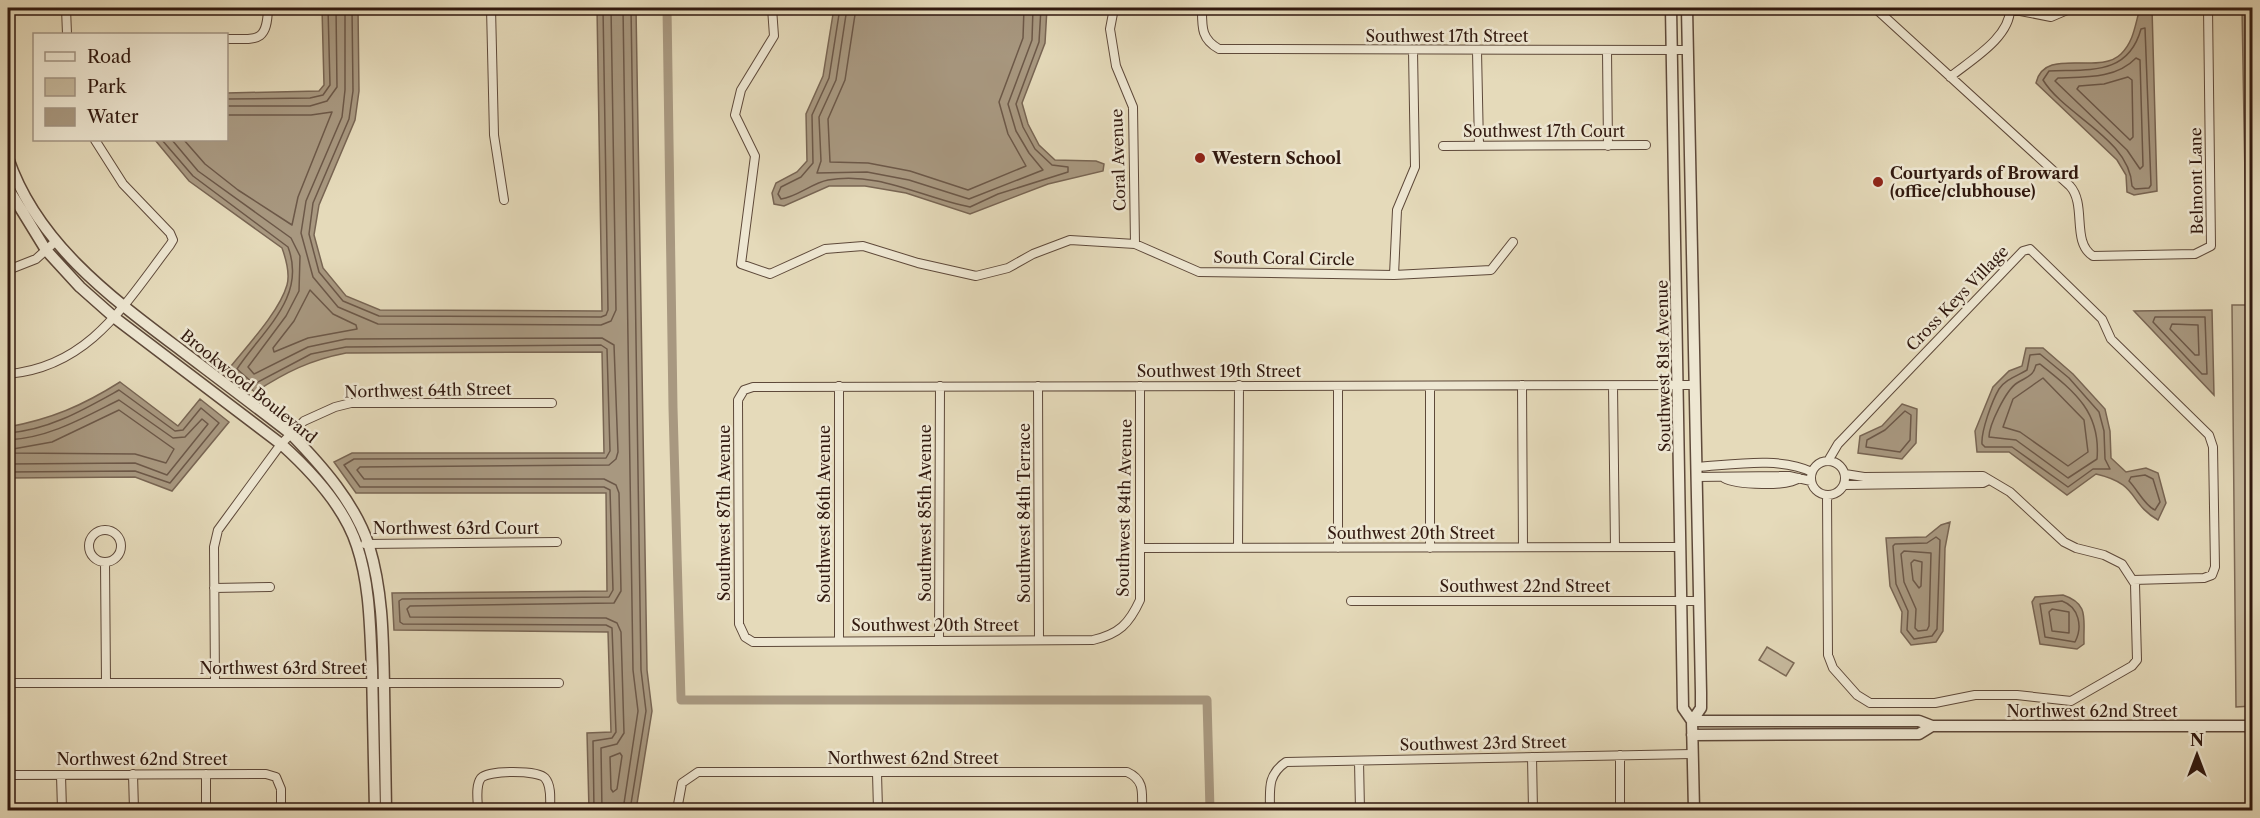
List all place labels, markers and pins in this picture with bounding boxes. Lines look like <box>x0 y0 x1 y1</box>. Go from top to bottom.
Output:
place label: Western School <box>1211 148 1342 168</box>
marker: Western School <box>1193 151 1207 165</box>
place label: Courtyards of Broward (office/clubhouse) <box>1890 163 2079 201</box>
marker: Courtyards of Broward (office/clubhouse) <box>1871 175 1885 189</box>

